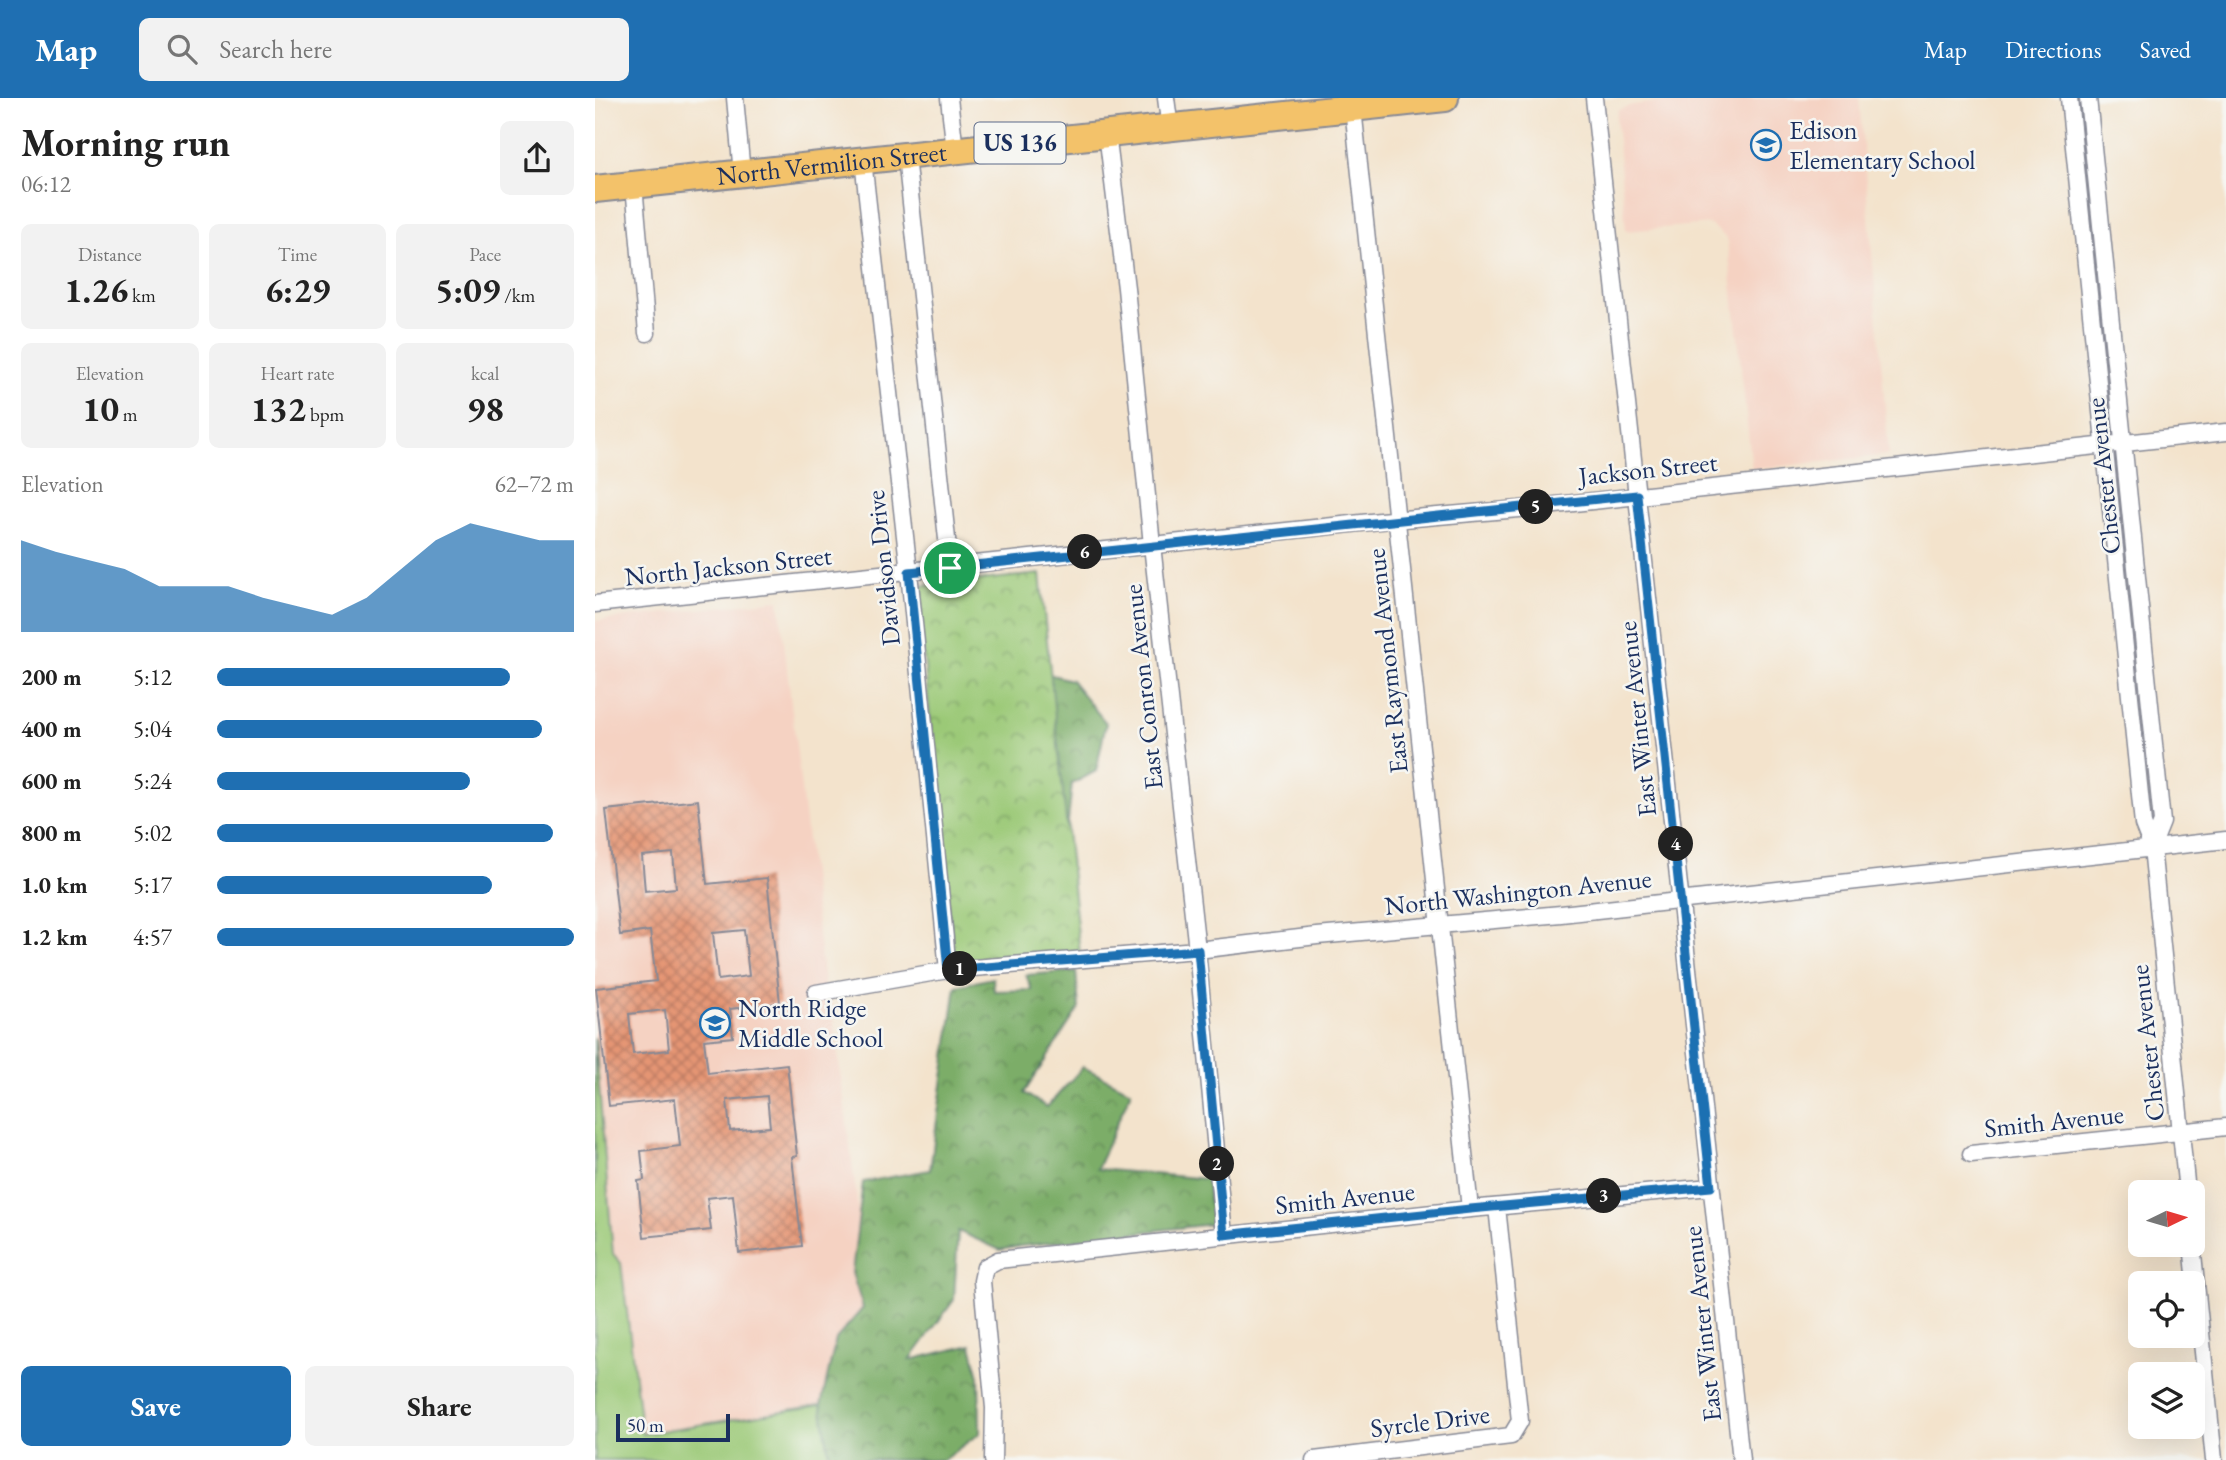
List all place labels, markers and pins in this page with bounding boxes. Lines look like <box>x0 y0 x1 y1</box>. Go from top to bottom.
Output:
place label: Edison Elementary School <box>1789 113 1976 177</box>
school or university icon: Edison Elementary School <box>1749 128 1783 162</box>
pin: 5 <box>1518 490 1553 524</box>
pin: 6 <box>1067 534 1103 570</box>
pin <box>920 538 980 598</box>
pin: 4 <box>1659 826 1693 862</box>
pin: 1 <box>943 952 977 986</box>
place label: North Ridge Middle School <box>738 991 883 1055</box>
school or university icon: North Ridge Middle School <box>698 1006 732 1040</box>
pin: 2 <box>1199 1146 1235 1182</box>
pin: 3 <box>1587 1178 1621 1214</box>

